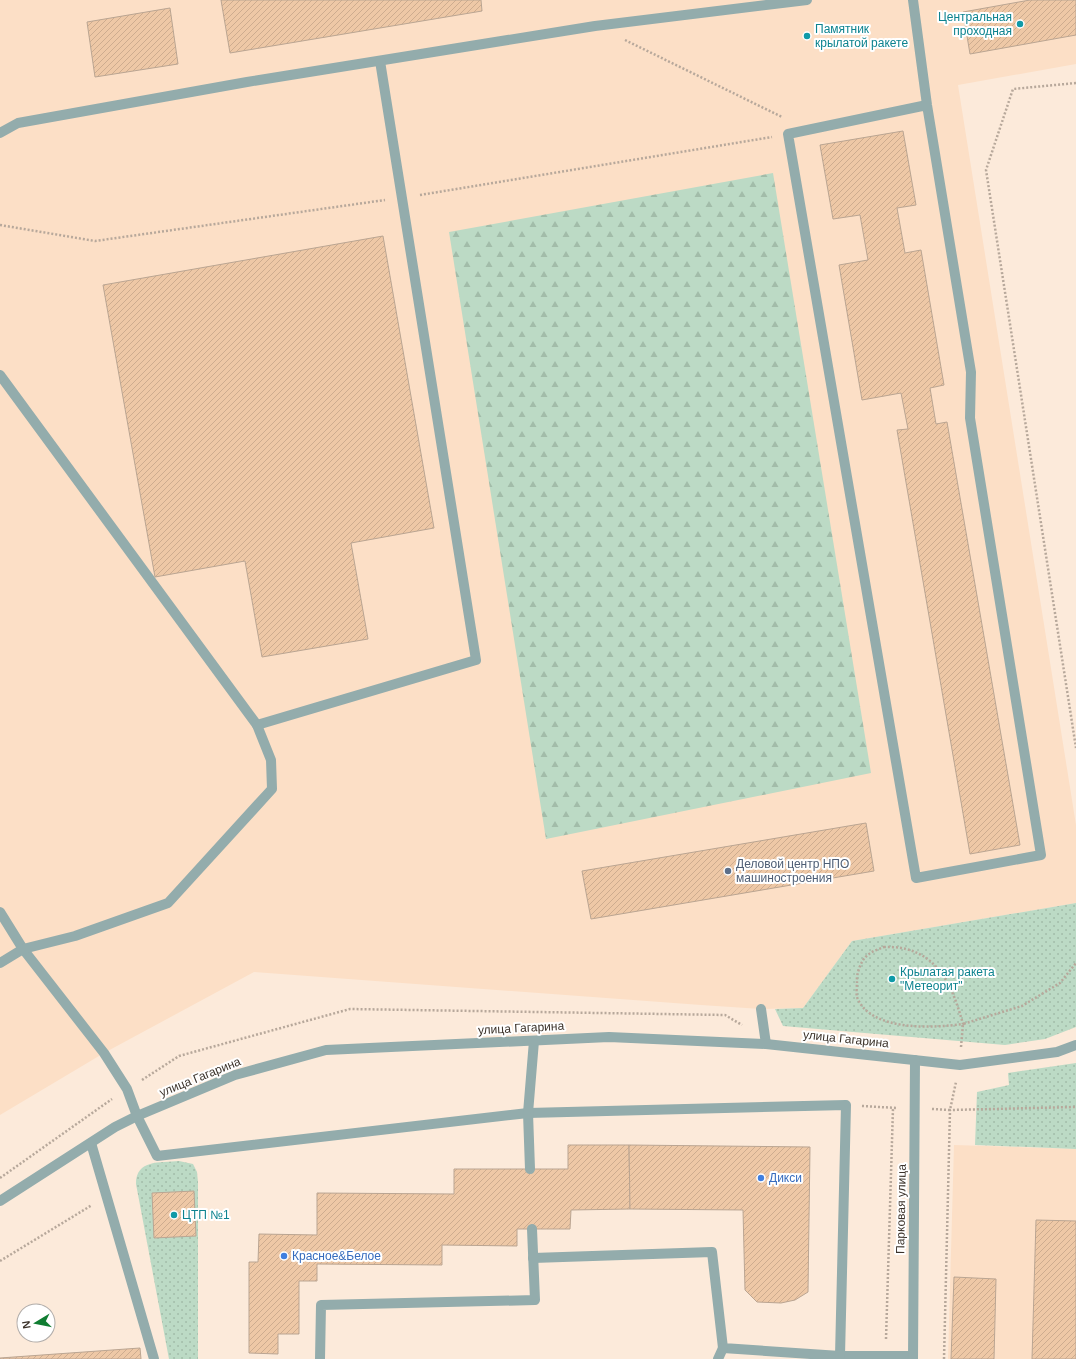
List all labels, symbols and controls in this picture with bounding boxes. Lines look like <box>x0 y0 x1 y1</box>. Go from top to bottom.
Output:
place label: Центральная проходная <box>938 10 1012 38</box>
marker: Центральная проходная <box>1015 19 1025 29</box>
place label: Памятник крылатой ракете <box>815 22 908 50</box>
marker: Памятник крылатой ракете <box>802 31 812 41</box>
place label: Деловой центр НПО машиностроения <box>736 857 849 885</box>
marker: Деловой центр НПО машиностроения <box>723 866 733 876</box>
place label: Крылатая ракета "Метеорит" <box>900 965 995 993</box>
marker: Крылатая ракета "Метеорит" <box>887 974 897 984</box>
street label: улица Гагарина <box>478 1019 565 1037</box>
street label: улица Гагарина <box>802 1028 890 1051</box>
street label: улица Гагарина <box>157 1054 243 1100</box>
street label: Парковая улица <box>893 1164 909 1254</box>
place label: Дикси <box>769 1171 802 1185</box>
marker: Дикси <box>756 1173 766 1183</box>
place label: ЦТП №1 <box>182 1208 230 1222</box>
marker: ЦТП №1 <box>169 1210 179 1220</box>
place label: Красное&Белое <box>292 1249 381 1263</box>
marker: Красное&Белое <box>279 1251 289 1261</box>
north arrow <box>16 1303 56 1343</box>
text: N <box>20 1320 33 1330</box>

